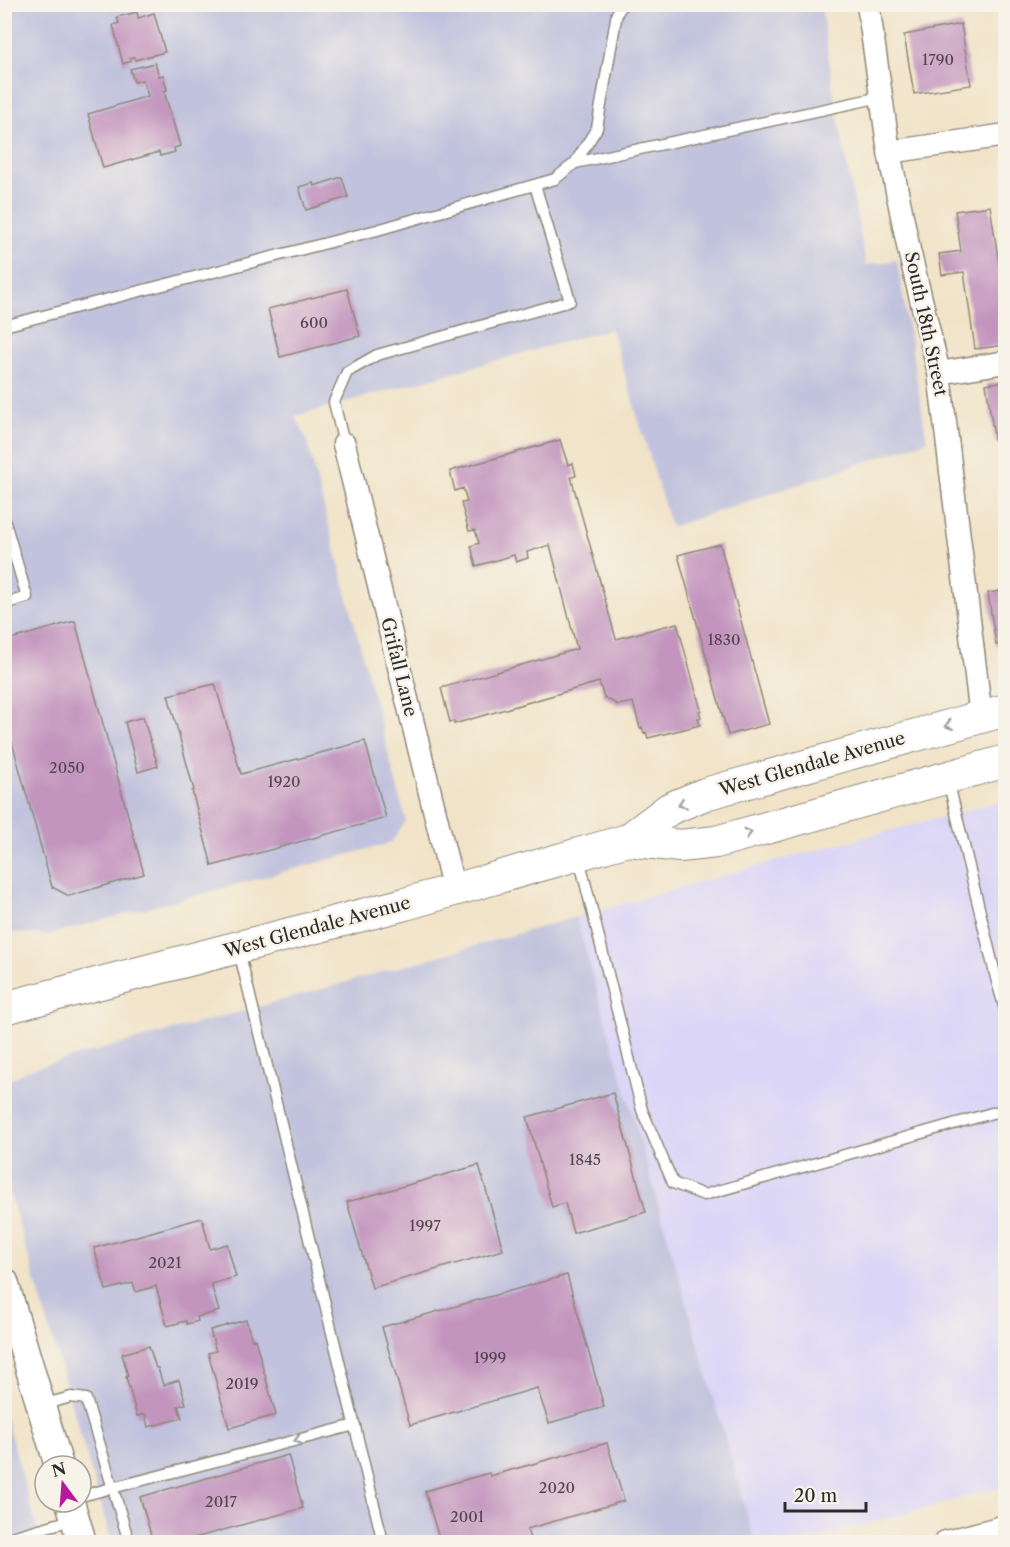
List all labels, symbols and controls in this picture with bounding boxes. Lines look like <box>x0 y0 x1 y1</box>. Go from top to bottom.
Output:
house number: 1790 <box>922 50 954 69</box>
street label: South 18th Street <box>900 250 952 399</box>
house number: 600 <box>300 313 328 332</box>
street label: Grifall Lane <box>376 615 422 719</box>
house number: 1830 <box>708 630 740 649</box>
one-way arrow <box>944 718 954 731</box>
street label: West Glendale Avenue <box>716 727 907 801</box>
house number: 2050 <box>49 758 85 777</box>
house number: 1920 <box>267 772 301 791</box>
one-way arrow <box>677 797 688 809</box>
one-way arrow <box>742 828 753 840</box>
street label: West Glendale Avenue <box>220 891 413 963</box>
house number: 1845 <box>569 1150 601 1169</box>
house number: 1997 <box>409 1216 441 1235</box>
house number: 2021 <box>148 1253 182 1272</box>
house number: 1999 <box>474 1348 506 1367</box>
house number: 2019 <box>225 1374 259 1393</box>
one-way arrow <box>293 1432 303 1445</box>
north arrow <box>33 1454 93 1514</box>
text: N <box>49 1458 68 1481</box>
scale bar <box>785 1475 866 1513</box>
house number: 2020 <box>539 1478 575 1497</box>
text: 20 m <box>794 1485 838 1507</box>
house number: 2017 <box>205 1492 238 1511</box>
house number: 2001 <box>450 1507 485 1526</box>

